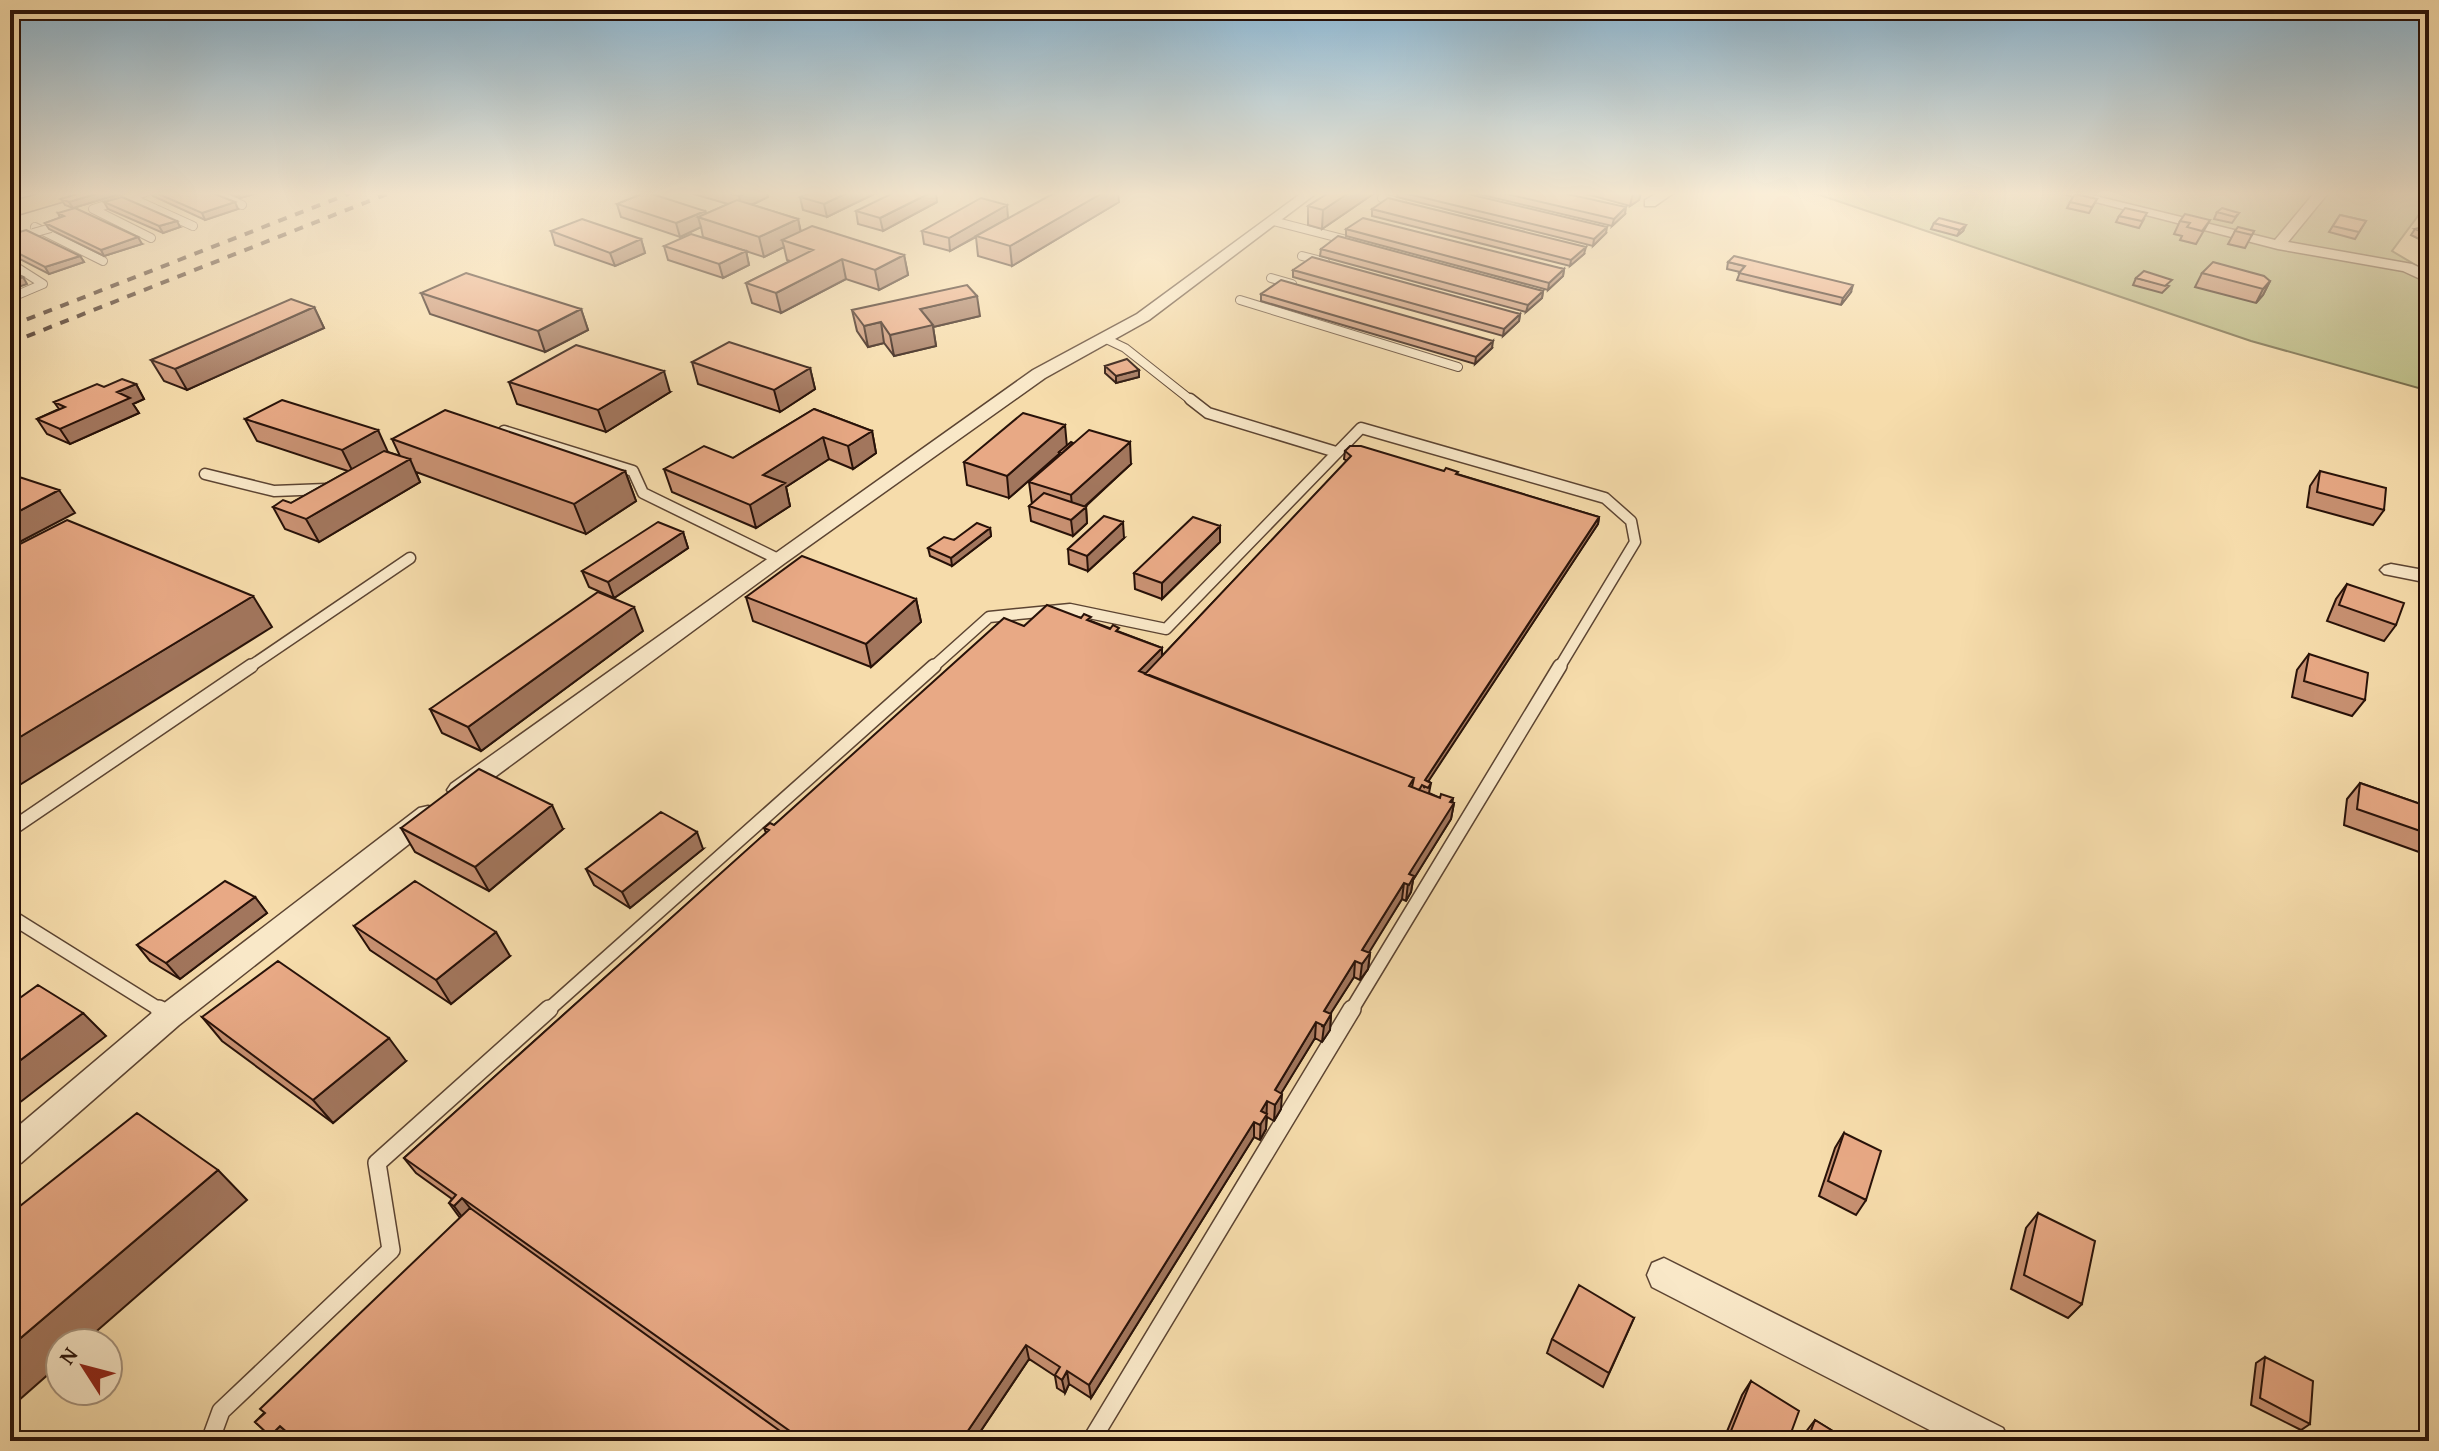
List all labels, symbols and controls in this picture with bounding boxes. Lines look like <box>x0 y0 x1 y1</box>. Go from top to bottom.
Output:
north arrow <box>44 1327 124 1407</box>
text: N <box>51 1340 85 1371</box>

